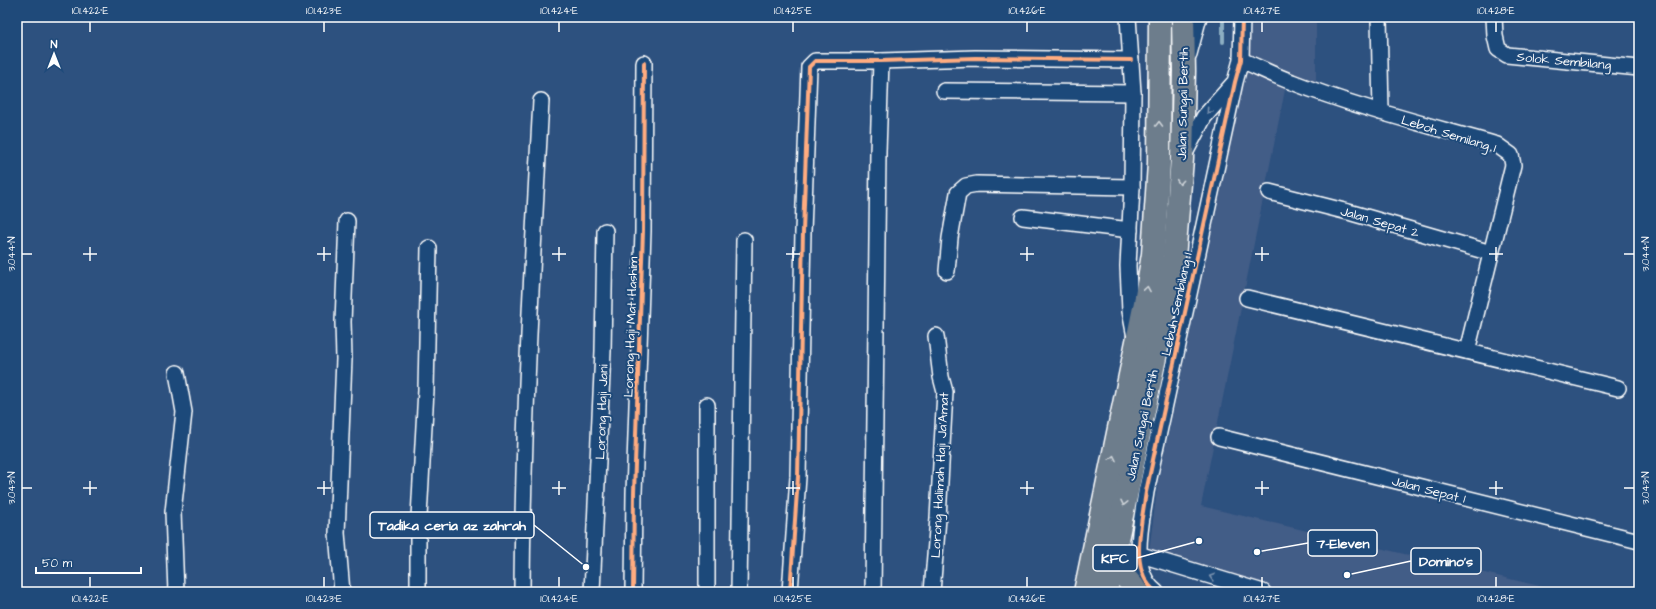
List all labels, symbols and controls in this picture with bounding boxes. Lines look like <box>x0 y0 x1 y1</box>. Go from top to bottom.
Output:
text: 101.422°E <box>72 4 108 18</box>
text: 101.423°E <box>306 4 342 18</box>
text: 101.424°E <box>540 4 578 18</box>
text: 101.425°E <box>774 4 812 18</box>
text: 101.426°E <box>1008 4 1046 18</box>
text: 101.427°E <box>1243 4 1281 18</box>
text: 101.428°E <box>1477 4 1515 18</box>
north arrow <box>34 34 74 74</box>
text: N <box>51 37 58 52</box>
street label: Jalan Sungai Bertih <box>1173 47 1194 161</box>
street label: Solok Sembilang <box>1516 48 1612 75</box>
one-way arrow <box>1207 107 1214 114</box>
street label: Leboh Semilang 1 <box>1399 111 1499 158</box>
one-way arrow <box>1155 121 1163 127</box>
one-way arrow <box>1176 179 1185 185</box>
street label: Jalan Sepat 2 <box>1338 202 1422 242</box>
text: 3.044°N <box>5 237 19 271</box>
text: 3.044°N <box>1639 237 1653 271</box>
street label: Lebuh Sembilang 1 <box>1157 251 1198 358</box>
street label: Lorong Haji Mat Hashim <box>620 256 643 398</box>
one-way arrow <box>1143 286 1151 293</box>
street label: Lorong Haji Jani <box>591 364 614 460</box>
street label: Jalan Sungai Bertih <box>1121 368 1164 483</box>
street label: Lorong Halimah Haji Ja'Amat <box>927 391 954 558</box>
one-way arrow <box>1108 455 1116 461</box>
text: 3.043°N <box>5 471 19 505</box>
text: 3.043°N <box>1639 471 1653 505</box>
street label: Jalan Sepat 1 <box>1390 472 1468 508</box>
one-way arrow <box>1121 500 1129 506</box>
callout: Tadika ceria az zahrah <box>370 512 534 538</box>
text: Tadika ceria az zahrah <box>377 516 527 536</box>
callout: 7-Eleven <box>1308 530 1377 556</box>
text: 7-Eleven <box>1316 534 1369 554</box>
callout: KFC <box>1093 545 1137 571</box>
callout: Domino's <box>1411 548 1481 574</box>
scale bar <box>36 549 141 575</box>
text: KFC <box>1101 549 1129 569</box>
text: Domino's <box>1419 552 1473 572</box>
text: 50 m <box>42 555 73 572</box>
one-way arrow <box>1209 573 1216 582</box>
text: 101.422°E <box>72 592 108 606</box>
text: 101.423°E <box>306 592 342 606</box>
text: 101.424°E <box>540 592 578 606</box>
text: 101.425°E <box>774 592 812 606</box>
text: 101.426°E <box>1008 592 1046 606</box>
text: 101.427°E <box>1243 592 1281 606</box>
text: 101.428°E <box>1477 592 1515 606</box>

